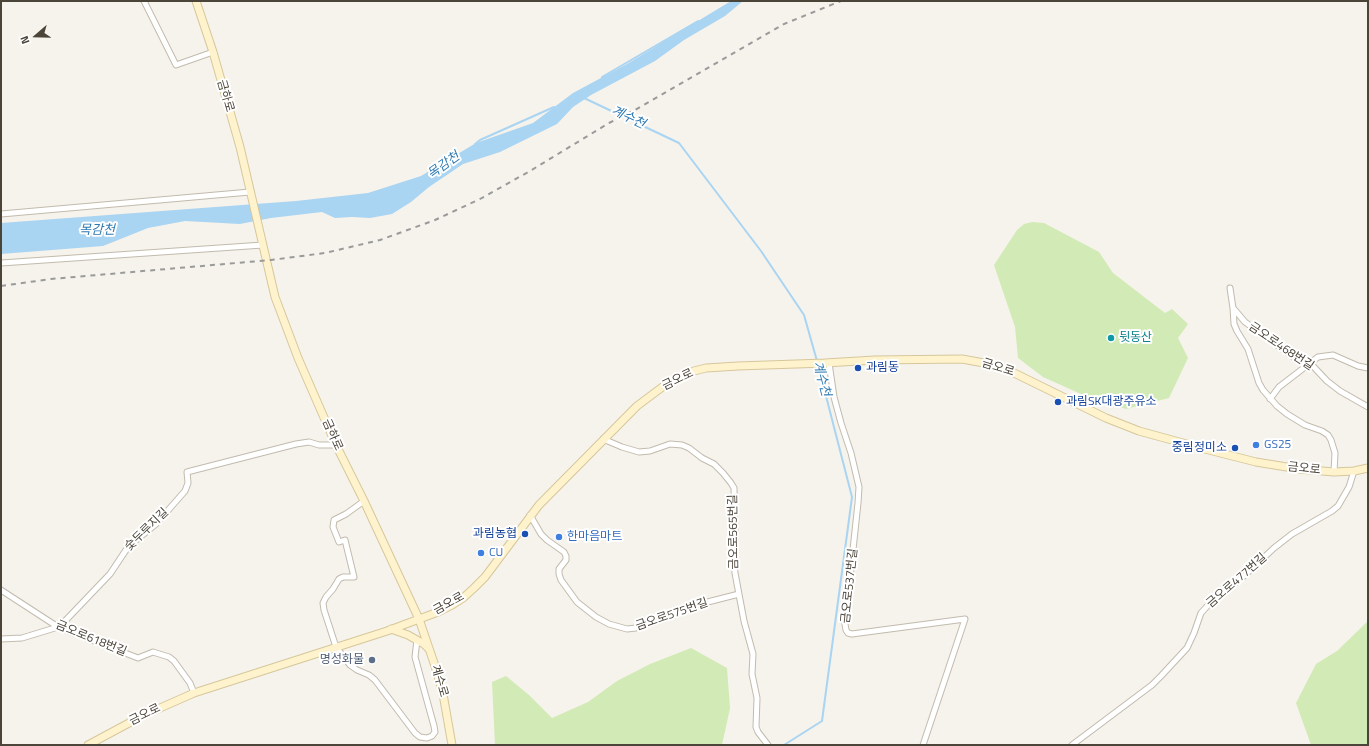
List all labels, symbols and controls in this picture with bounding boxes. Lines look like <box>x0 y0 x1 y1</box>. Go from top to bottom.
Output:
north arrow <box>16 16 56 56</box>
text: N <box>16 34 34 46</box>
street label: 금하로 <box>214 78 236 114</box>
water label: 계수천 <box>608 103 648 133</box>
water label: 목감천 <box>425 149 463 183</box>
water label: 목감천 <box>79 223 115 239</box>
street label: 금오로468번길 <box>1246 320 1316 374</box>
place label: 뒷동산 <box>1119 331 1152 345</box>
marker: 뒷동산 <box>1106 333 1116 343</box>
street label: 금오로 <box>980 356 1016 380</box>
water label: 계수천 <box>809 360 833 398</box>
place label: 과림동 <box>866 361 899 375</box>
marker: 과림동 <box>853 363 863 373</box>
street label: 금오로 <box>660 366 696 394</box>
place label: 과림SK대광주유소 <box>1066 395 1157 409</box>
marker: 과림SK대광주유소 <box>1053 397 1063 407</box>
street label: 금하로 <box>319 417 345 453</box>
place label: GS25 <box>1264 438 1291 452</box>
marker: GS25 <box>1251 440 1261 450</box>
place label: 중림정미소 <box>1172 441 1227 455</box>
marker: 중림정미소 <box>1230 443 1240 453</box>
street label: 금오로 <box>1287 460 1321 478</box>
street label: 금오로565번길 <box>726 494 742 570</box>
street label: 숯두루지길 <box>122 506 172 554</box>
place label: 과림농협 <box>473 527 517 541</box>
marker: 과림농협 <box>520 529 530 539</box>
place label: 한마음마트 <box>567 530 622 544</box>
marker: 한마음마트 <box>554 532 564 542</box>
place label: CU <box>489 546 503 560</box>
marker: CU <box>476 548 486 558</box>
street label: 금오로537번길 <box>839 548 861 624</box>
street label: 금오로477번길 <box>1204 551 1270 611</box>
street label: 금오로 <box>431 590 467 618</box>
street label: 금오로575번길 <box>634 596 710 634</box>
street label: 금오로618번길 <box>53 618 129 660</box>
place label: 명성화물 <box>320 653 364 667</box>
marker: 명성화물 <box>367 655 377 665</box>
street label: 계수로 <box>428 663 450 699</box>
street label: 금오로 <box>127 701 163 729</box>

